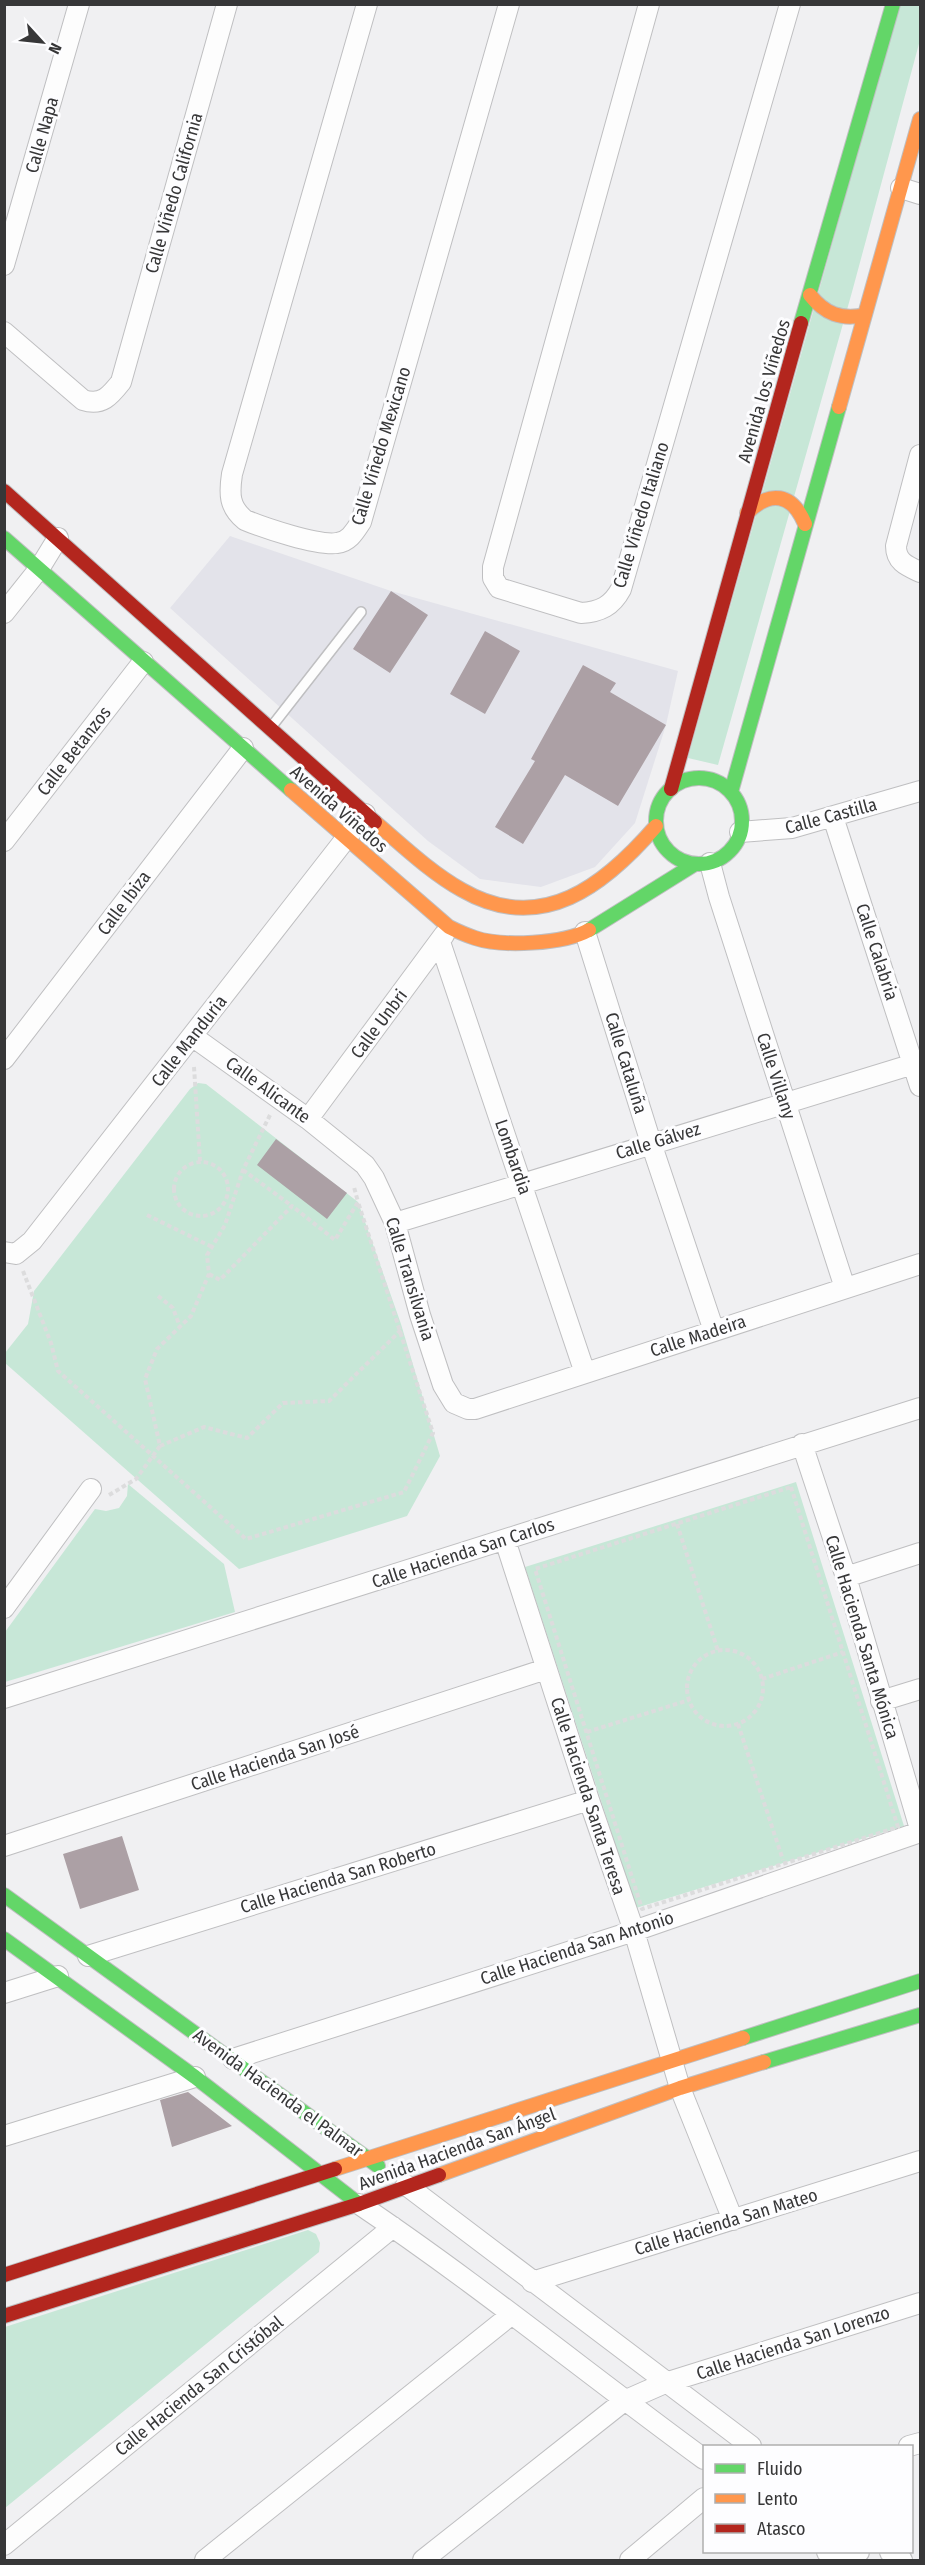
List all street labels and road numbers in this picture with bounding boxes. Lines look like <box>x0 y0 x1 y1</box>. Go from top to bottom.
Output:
street label: Calle Napa <box>21 94 63 176</box>
street label: Calle Viñedo California <box>140 110 208 276</box>
street label: Avenida los Viñedos <box>733 317 795 465</box>
street label: Calle Viñedo Mexicano <box>346 364 416 528</box>
street label: Calle Viñedo Italiano <box>608 439 674 591</box>
street label: Calle Betanzos <box>32 702 116 800</box>
street label: Avenida Viñedos <box>286 761 392 857</box>
street label: Calle Castilla <box>783 793 879 839</box>
street label: Calle Ibiza <box>93 866 155 939</box>
street label: Calle Calabria <box>851 901 903 1003</box>
street label: Calle Unbri <box>346 985 412 1063</box>
street label: Calle Manduria <box>146 991 232 1091</box>
street label: Calle Cataluña <box>600 1010 652 1116</box>
street label: Calle Villany <box>752 1030 800 1122</box>
street label: Calle Alicante <box>221 1052 315 1128</box>
street label: Lombardia <box>490 1117 536 1198</box>
street label: Calle Gálvez <box>613 1118 703 1164</box>
street label: Calle Transilvania <box>381 1214 439 1344</box>
street label: Calle Madeira <box>647 1310 749 1362</box>
street label: Calle Hacienda San Carlos <box>369 1513 557 1593</box>
street label: Calle Hacienda Santa Mónica <box>821 1532 904 1742</box>
street label: Calle Hacienda Santa Teresa <box>546 1694 630 1898</box>
street label: Calle Hacienda San José <box>188 1720 362 1796</box>
street label: Calle Hacienda San Roberto <box>237 1838 439 1918</box>
street label: Calle Hacienda San Antonio <box>477 1906 677 1990</box>
street label: Avenida Hacienda el Palmar <box>189 2024 368 2162</box>
street label: Avenida Hacienda San Ángel <box>355 2102 559 2195</box>
street label: Calle Hacienda San Mateo <box>632 2184 820 2260</box>
street label: Calle Hacienda San Lorenzo <box>693 2301 893 2385</box>
street label: Calle Hacienda San Cristóbal <box>111 2311 288 2461</box>

